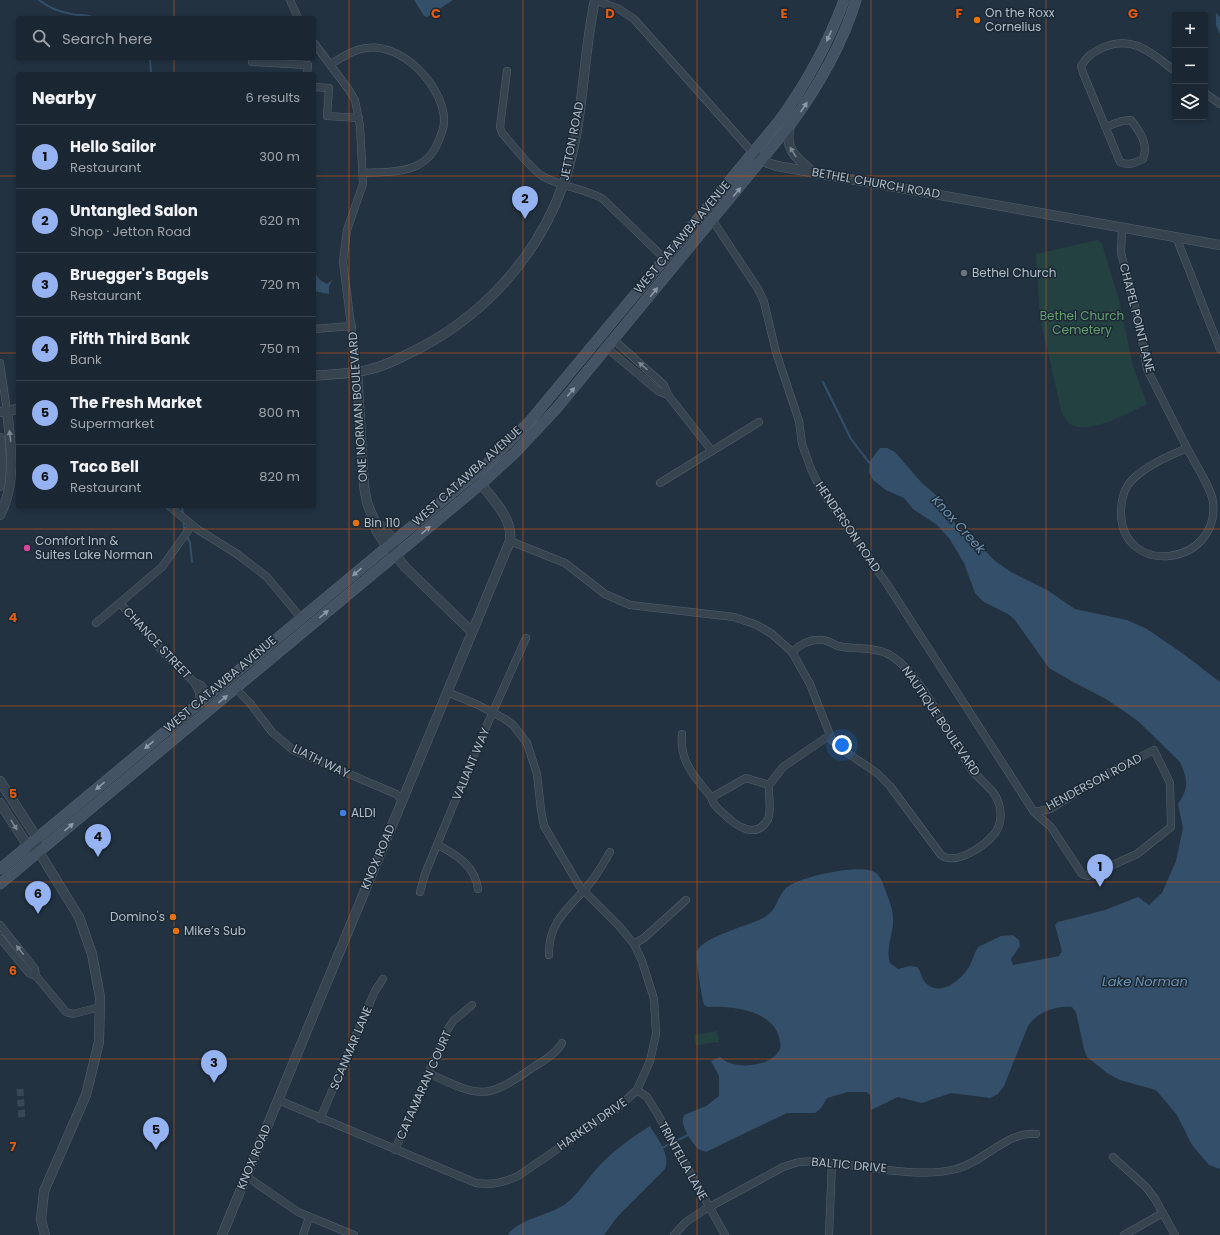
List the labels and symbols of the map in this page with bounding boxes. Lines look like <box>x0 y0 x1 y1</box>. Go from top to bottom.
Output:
text: C <box>431 4 441 23</box>
text: D <box>605 4 615 23</box>
text: E <box>780 4 788 23</box>
text: F <box>955 4 963 23</box>
place label: On the Roxx Cornelius <box>985 4 1055 35</box>
text: G <box>1128 4 1138 23</box>
marker: On the Roxx Cornelius <box>972 15 982 25</box>
one-way arrow <box>826 31 832 42</box>
street label: JETTON ROAD <box>556 100 587 182</box>
one-way arrow <box>800 101 807 113</box>
one-way arrow <box>789 147 797 158</box>
street label: BETHEL CHURCH ROAD <box>811 163 942 202</box>
street label: WEST CATAWBA AVENUE <box>629 177 734 297</box>
pin: 2 <box>512 186 538 219</box>
one-way arrow <box>732 186 741 197</box>
street label: CHAPEL POINT LANE <box>1116 261 1159 375</box>
place label: Bethel Church <box>972 264 1057 281</box>
marker: Bethel Church <box>959 268 969 278</box>
one-way arrow <box>649 287 658 298</box>
park label: Bethel Church Cemetery <box>1040 307 1124 338</box>
street label: ONE NORMAN BOULEVARD <box>344 331 371 483</box>
one-way arrow <box>638 361 648 371</box>
one-way arrow <box>566 387 575 397</box>
street label: WEST CATAWBA AVENUE <box>408 422 525 529</box>
one-way arrow <box>6 430 13 442</box>
street label: HENDERSON ROAD <box>812 478 885 576</box>
water label: Knox Creek <box>927 491 991 558</box>
place label: Bin 110 <box>364 514 400 531</box>
marker: Bin 110 <box>351 518 361 528</box>
one-way arrow <box>421 525 432 534</box>
place label: Comfort Inn & Suites Lake Norman <box>35 532 153 563</box>
marker: Comfort Inn & Suites Lake Norman <box>22 543 32 553</box>
one-way arrow <box>351 568 362 576</box>
street label: CHANCE STREET <box>120 603 195 683</box>
text: 4 <box>9 608 18 627</box>
one-way arrow <box>318 610 329 619</box>
street label: WEST CATAWBA AVENUE <box>160 631 280 736</box>
street label: NAUTIQUE BOULEVARD <box>898 662 985 779</box>
one-way arrow <box>217 694 228 703</box>
street label: VALIANT WAY <box>448 725 493 803</box>
your location <box>832 735 852 755</box>
one-way arrow <box>144 740 154 749</box>
street label: LIATH WAY <box>290 740 352 782</box>
street label: HENDERSON ROAD <box>1043 749 1145 814</box>
one-way arrow <box>94 781 105 790</box>
text: 5 <box>9 784 17 803</box>
place label: ALDI <box>351 804 376 821</box>
marker: ALDI <box>338 808 348 818</box>
one-way arrow <box>10 819 17 830</box>
street label: KNOX ROAD <box>356 822 399 892</box>
one-way arrow <box>64 823 75 832</box>
pin: 4 <box>85 824 111 857</box>
pin: 1 <box>1087 854 1113 887</box>
pin: 6 <box>25 881 51 914</box>
place label: Domino's <box>110 908 165 925</box>
marker: Domino's <box>168 912 178 922</box>
place label: Mike’s Sub <box>184 922 246 939</box>
marker: Mike’s Sub <box>171 926 181 936</box>
one-way arrow <box>16 945 24 955</box>
text: 6 <box>9 961 17 980</box>
water label: Lake Norman <box>1102 972 1188 991</box>
street label: SCANMAR LANE <box>325 1003 376 1092</box>
street label: CATAMARAN COURT <box>392 1027 456 1142</box>
pin: 3 <box>201 1050 227 1083</box>
street label: HARKEN DRIVE <box>553 1093 630 1154</box>
pin: 5 <box>143 1117 169 1150</box>
street label: TRINTELLA LANE <box>655 1118 712 1203</box>
street label: KNOX ROAD <box>232 1122 275 1192</box>
text: 7 <box>10 1137 17 1156</box>
street label: BALTIC DRIVE <box>811 1153 887 1176</box>

